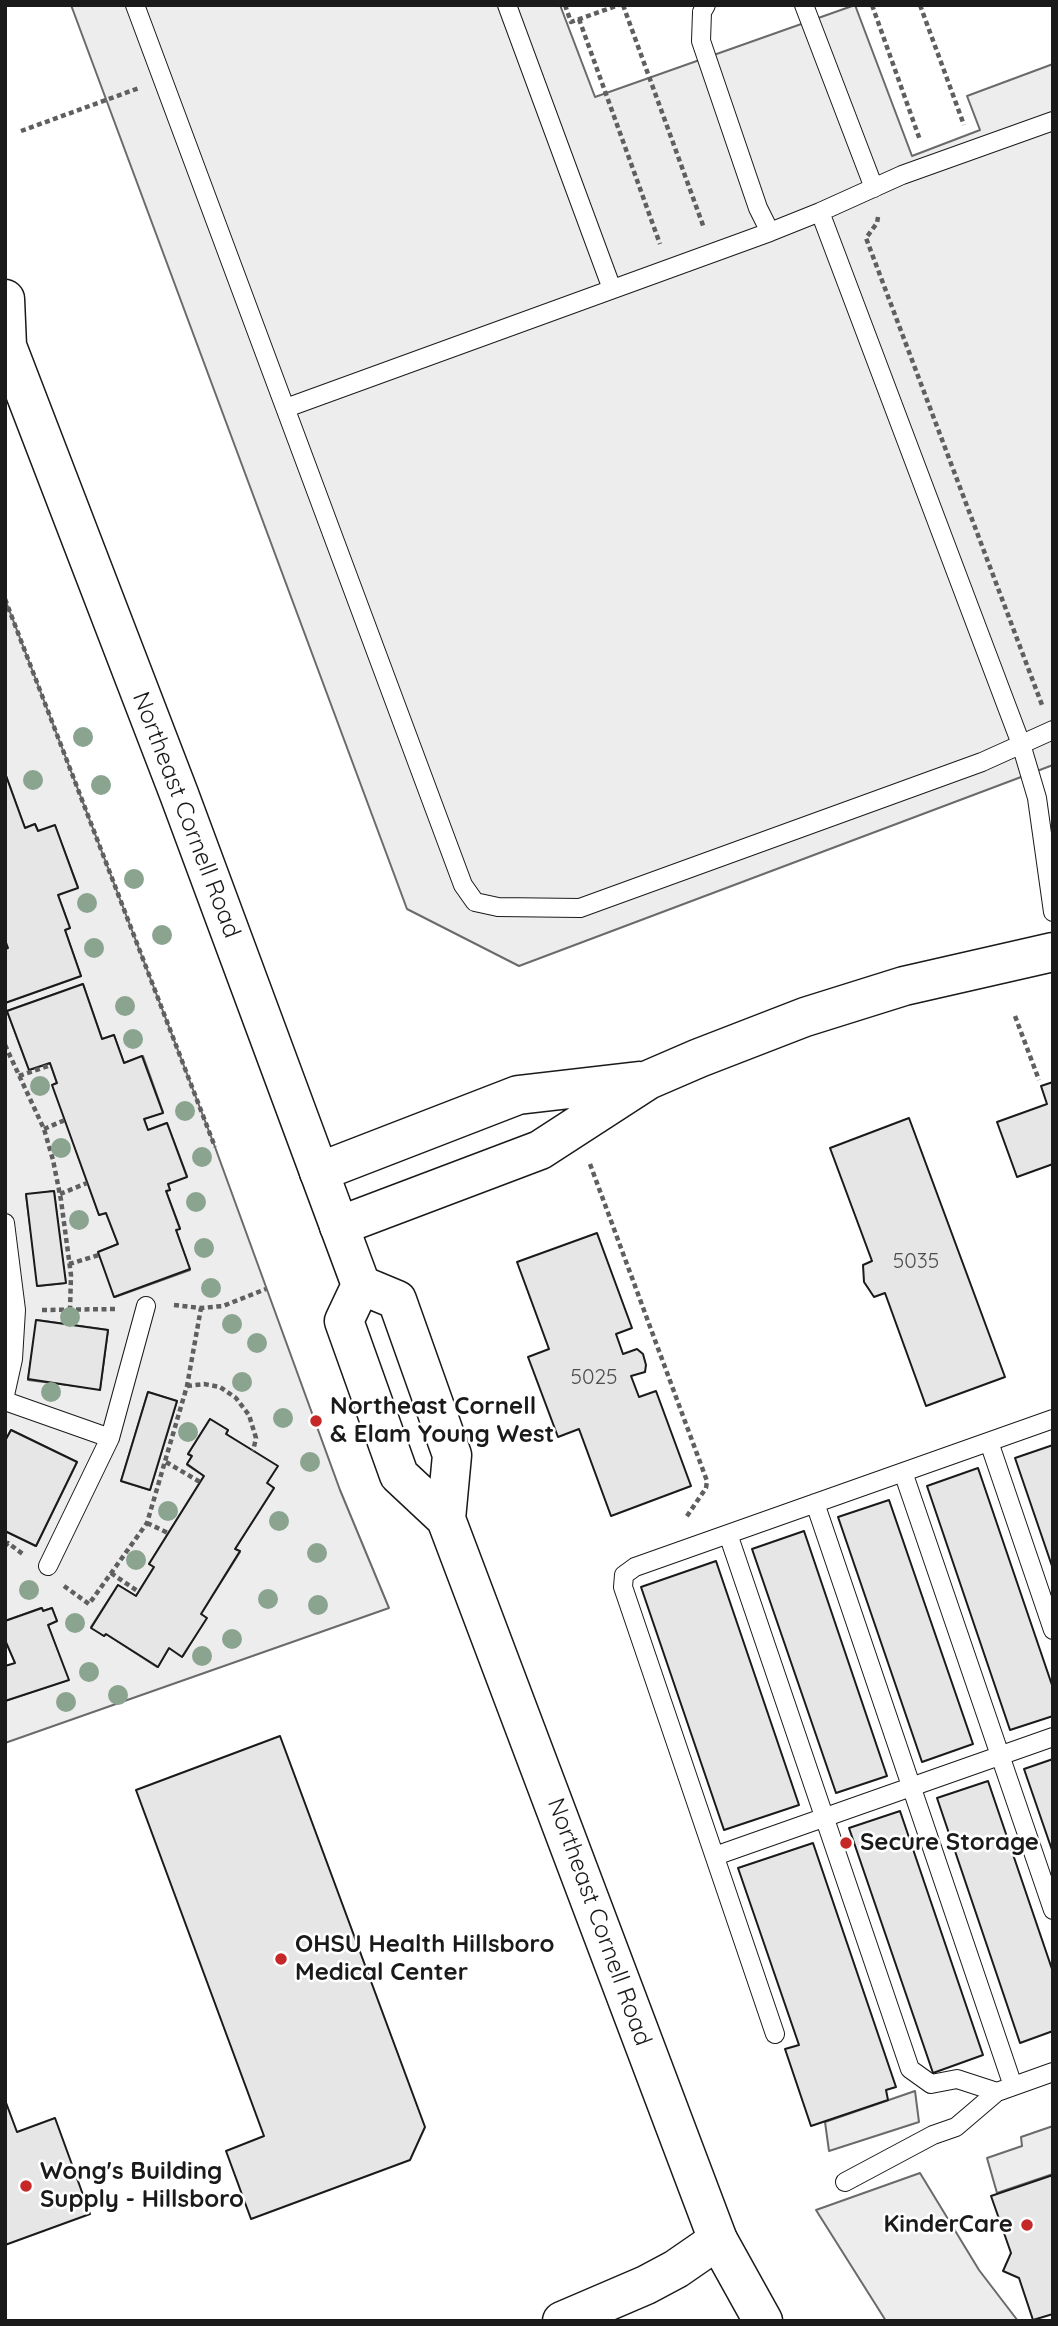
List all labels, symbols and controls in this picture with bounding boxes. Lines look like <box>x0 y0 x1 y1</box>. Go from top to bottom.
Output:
street label: Northeast Cornell Road <box>126 688 246 942</box>
house number: 5035 <box>893 1249 939 1275</box>
house number: 5025 <box>570 1365 618 1391</box>
place label: Northeast Cornell & Elam Young West <box>330 1393 554 1449</box>
marker: Northeast Cornell & Elam Young West <box>308 1413 324 1429</box>
street label: Northeast Cornell Road <box>541 1794 657 2050</box>
place label: Secure Storage <box>860 1829 1039 1857</box>
marker: Secure Storage <box>838 1835 854 1851</box>
place label: OHSU Health Hillsboro Medical Center <box>295 1931 554 1987</box>
marker: OHSU Health Hillsboro Medical Center <box>273 1951 289 1967</box>
place label: Wong's Building Supply - Hillsboro <box>40 2158 244 2214</box>
marker: Wong's Building Supply - Hillsboro <box>18 2178 34 2194</box>
place label: KinderCare <box>883 2211 1013 2239</box>
marker: KinderCare <box>1019 2217 1035 2233</box>

